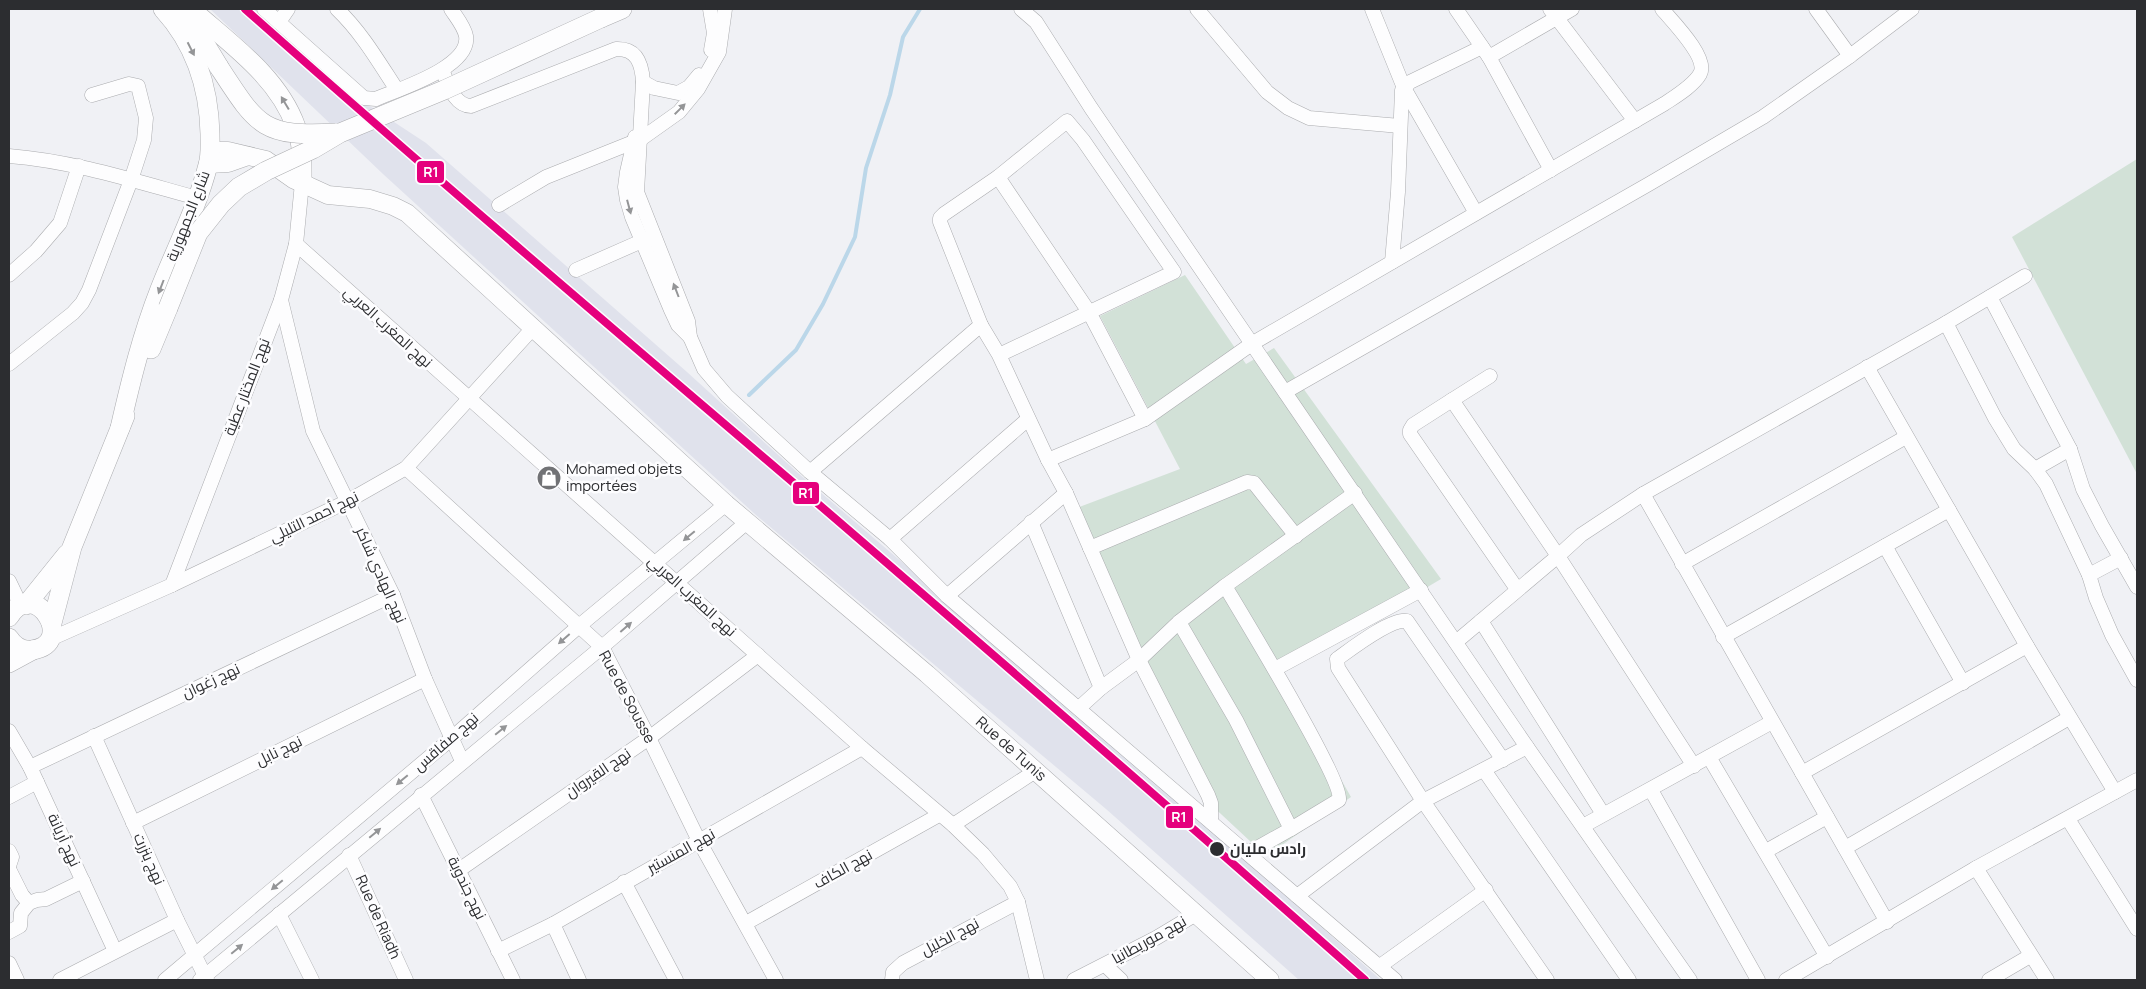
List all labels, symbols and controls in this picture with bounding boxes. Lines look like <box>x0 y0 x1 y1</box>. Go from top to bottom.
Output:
one-way arrow <box>187 42 195 56</box>
one-way arrow <box>280 96 289 109</box>
one-way arrow <box>674 104 686 116</box>
line badge: R1 <box>416 160 445 184</box>
text: R1 <box>423 162 439 181</box>
street label: شارع الجمهورية <box>161 167 215 265</box>
one-way arrow <box>625 199 633 214</box>
one-way arrow <box>157 280 165 295</box>
street label: نهج المغرب العربي <box>338 281 437 374</box>
one-way arrow <box>672 283 680 297</box>
street label: نهج المختار عطية <box>218 335 276 439</box>
place label: Mohamed objets importées <box>566 458 682 496</box>
shop icon: Mohamed objets importées <box>536 465 562 491</box>
line badge: R1 <box>792 481 820 505</box>
text: R1 <box>798 483 814 502</box>
street label: نهج أحمد التليلي <box>265 486 363 549</box>
street label: نهج الهادي شاكر <box>349 522 412 627</box>
one-way arrow <box>683 530 696 541</box>
street label: نهج المغرب العربي <box>642 550 741 643</box>
one-way arrow <box>619 621 632 632</box>
one-way arrow <box>558 634 571 645</box>
street label: Rue de Sousse <box>594 647 661 747</box>
street label: نهج زغوان <box>178 658 244 704</box>
street label: نهج صفاقس <box>408 707 484 777</box>
street label: Rue de Tunis <box>971 711 1051 786</box>
one-way arrow <box>494 724 507 735</box>
street label: نهج نابل <box>252 730 306 772</box>
street label: نهج القيروان <box>561 743 635 803</box>
one-way arrow <box>396 774 408 786</box>
line badge: R1 <box>1165 805 1194 829</box>
text: R1 <box>1171 807 1187 826</box>
street label: نهج أريانة <box>42 810 86 870</box>
street label: نهج المنستير <box>642 823 719 879</box>
one-way arrow <box>368 828 381 839</box>
street label: نهج بنزرت <box>128 829 170 889</box>
place label: رادس مليان <box>1230 838 1306 859</box>
marker: رادس مليان <box>1208 840 1226 858</box>
street label: نهج الكاف <box>810 844 876 894</box>
street label: نهج جندوبة <box>442 853 492 923</box>
street label: Rue de Riadh <box>351 871 406 962</box>
one-way arrow <box>271 879 284 890</box>
street label: نهج موريطانيا <box>1108 910 1190 970</box>
street label: نهج الخليل <box>917 912 983 962</box>
one-way arrow <box>230 943 243 954</box>

